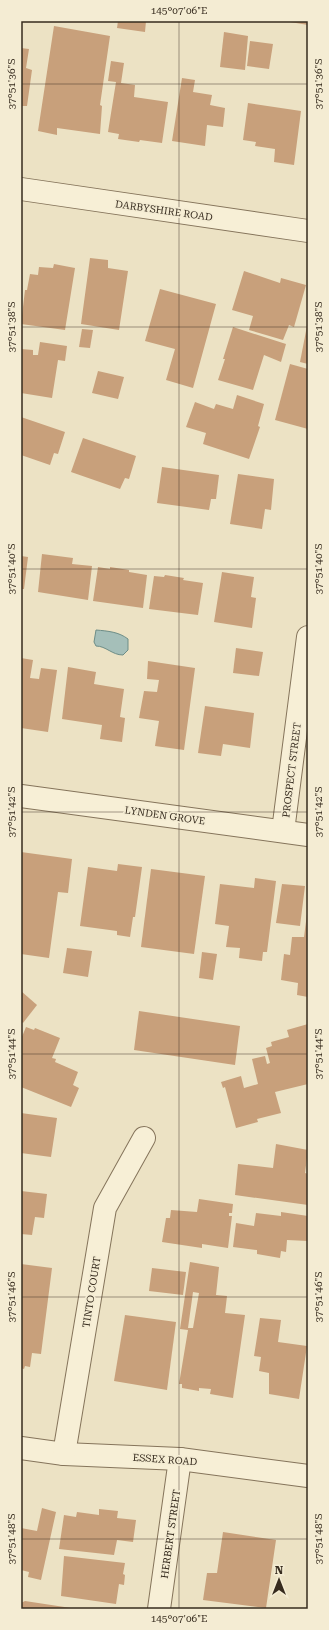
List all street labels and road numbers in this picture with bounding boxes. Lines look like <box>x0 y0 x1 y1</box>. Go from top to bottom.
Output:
street label: DARBYSHIRE ROAD <box>115 198 214 223</box>
street label: PROSPECT STREET <box>280 722 303 818</box>
street label: LYNDEN GROVE <box>124 804 206 827</box>
street label: TINTO COURT <box>80 1255 103 1328</box>
street label: ESSEX ROAD <box>132 1452 198 1467</box>
street label: HERBERT STREET <box>159 1488 182 1579</box>

